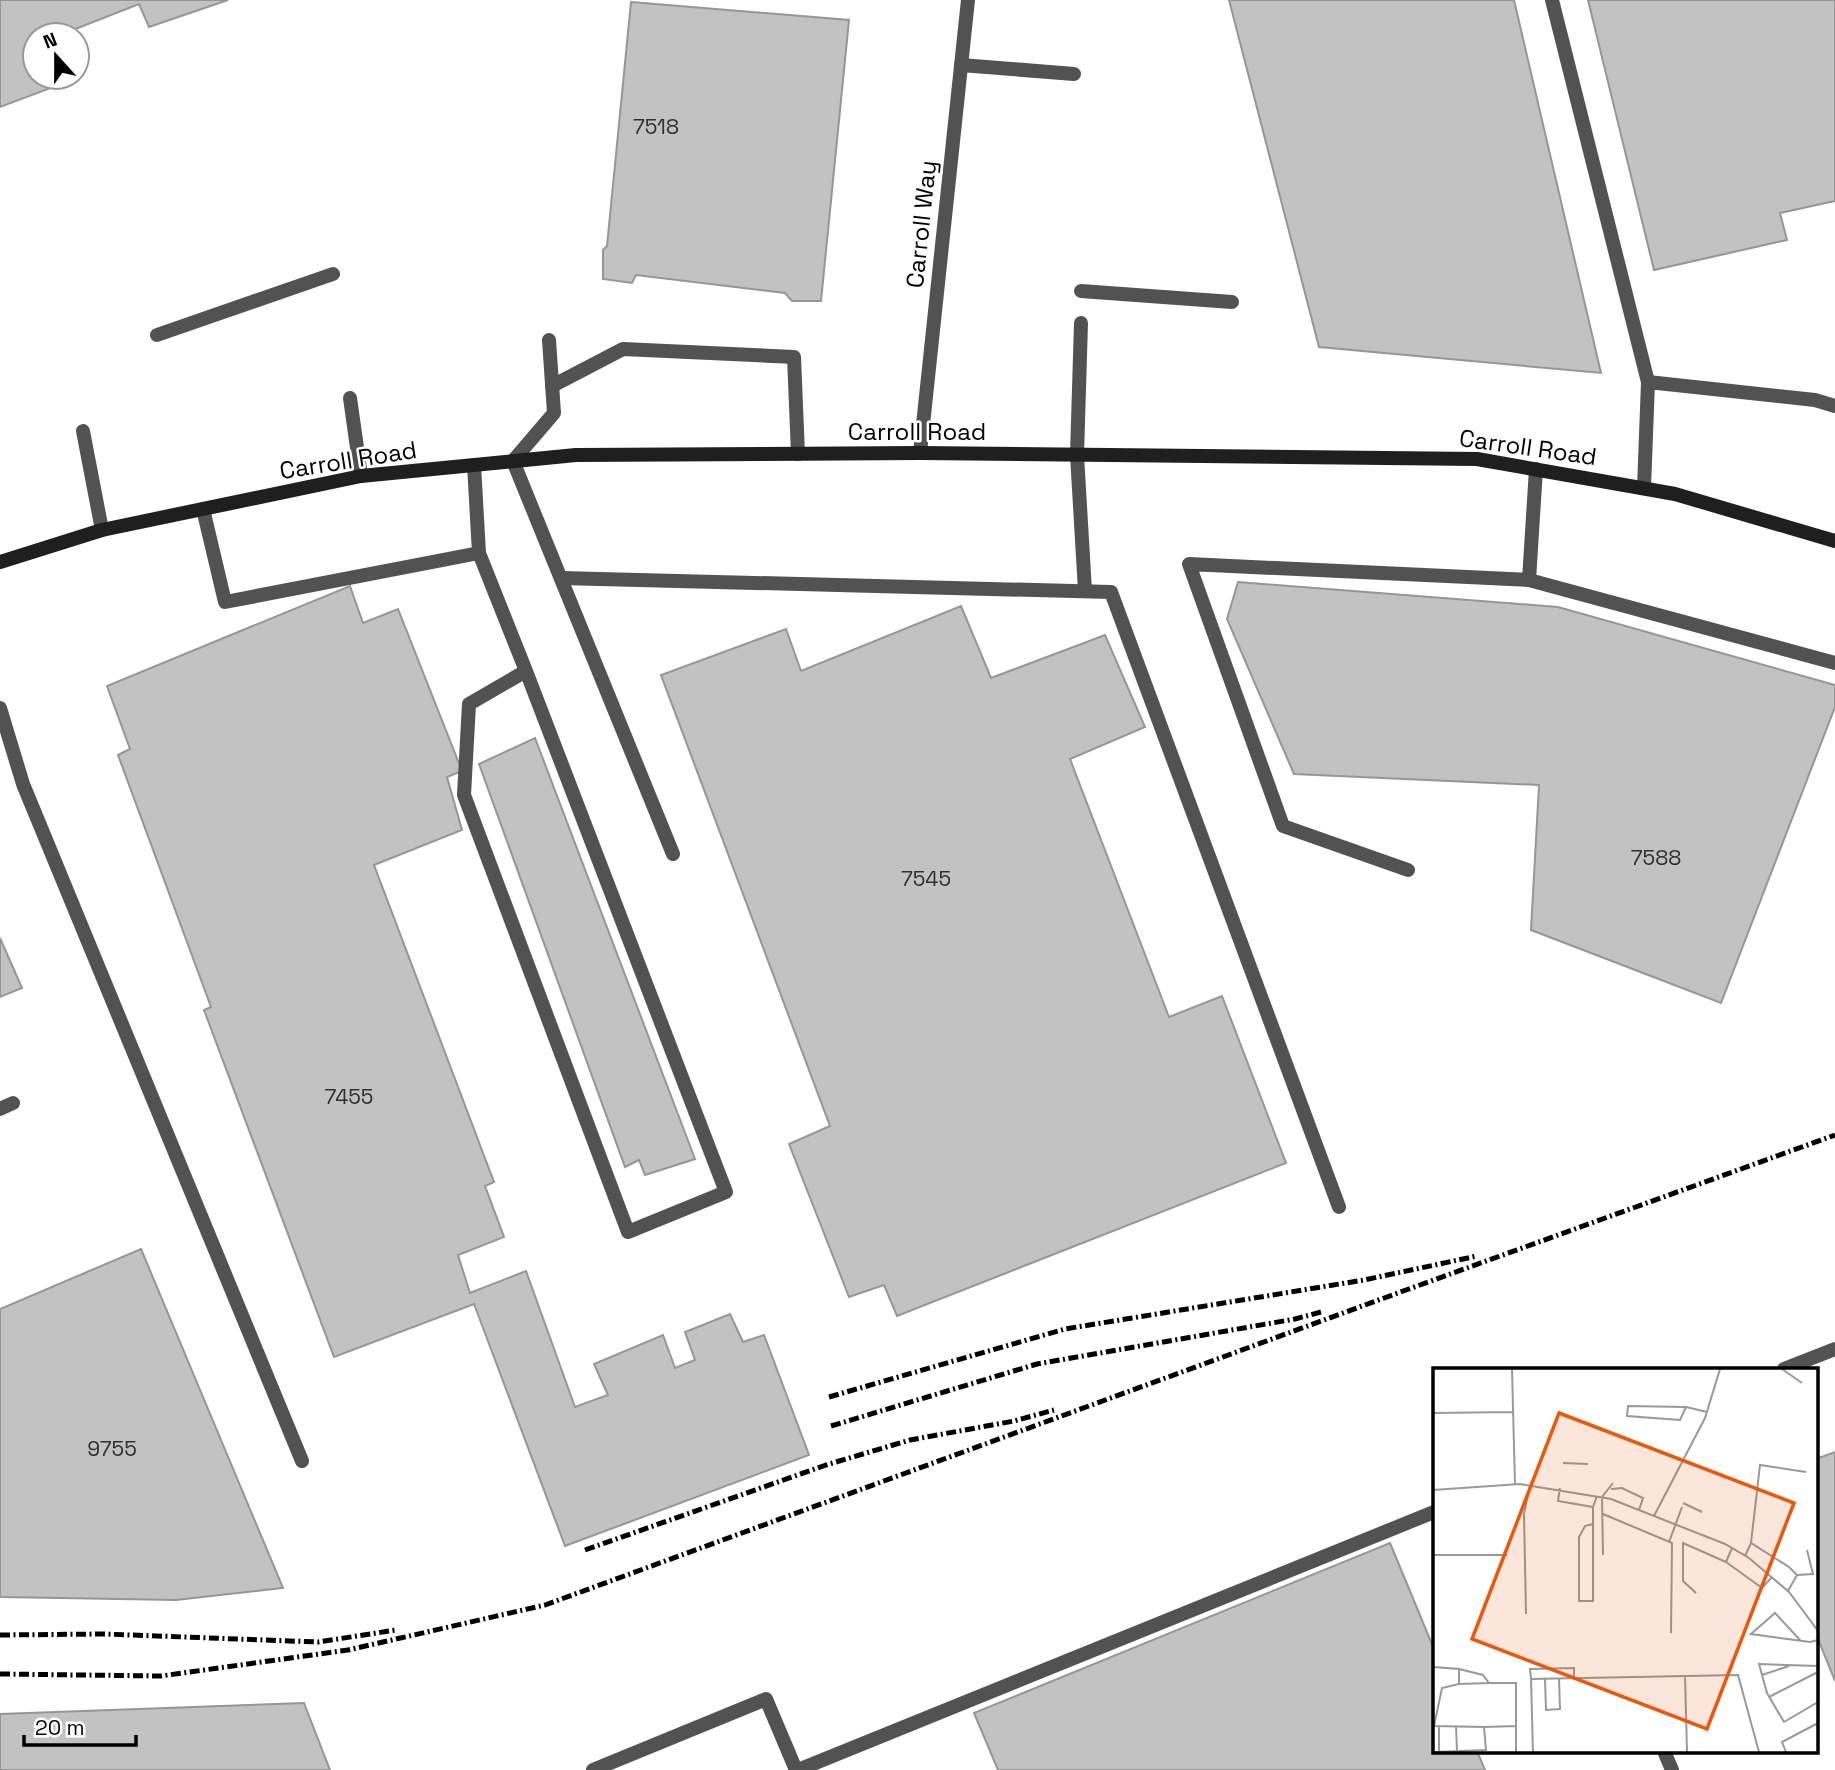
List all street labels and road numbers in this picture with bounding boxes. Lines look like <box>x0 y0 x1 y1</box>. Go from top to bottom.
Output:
street label: Carroll Way <box>899 159 943 289</box>
street label: Carroll Road <box>848 416 986 447</box>
street label: Carroll Road <box>1457 422 1599 472</box>
street label: Carroll Road <box>277 434 419 486</box>

